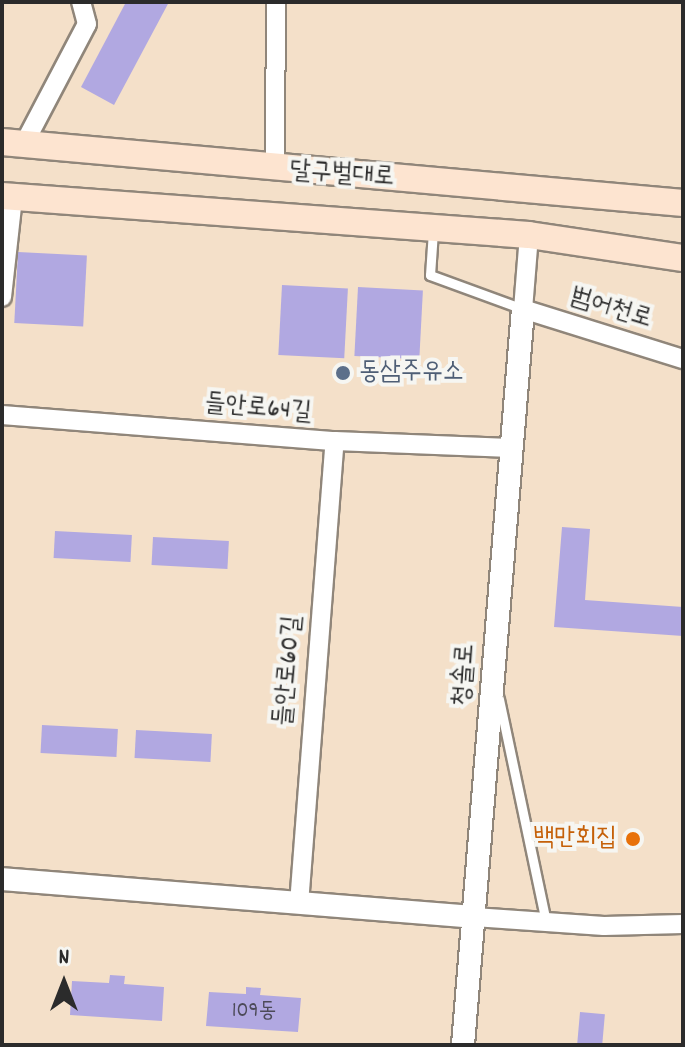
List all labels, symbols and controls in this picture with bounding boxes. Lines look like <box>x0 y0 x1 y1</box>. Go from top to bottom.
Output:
street label: 달구벌대로 <box>289 156 395 194</box>
street label: 범어천로 <box>566 282 656 336</box>
place label: 동삼주유소 <box>359 357 464 389</box>
marker: 동삼주유소 <box>334 364 352 382</box>
street label: 들안로64길 <box>203 389 313 429</box>
street label: 들안로60길 <box>269 615 309 727</box>
street label: 청솔로 <box>447 643 483 707</box>
place label: 백만회집 <box>533 823 617 855</box>
marker: 백만회집 <box>624 830 642 848</box>
north arrow <box>24 943 104 1023</box>
text: N <box>59 943 69 974</box>
house number: 109동 <box>232 999 276 1025</box>

